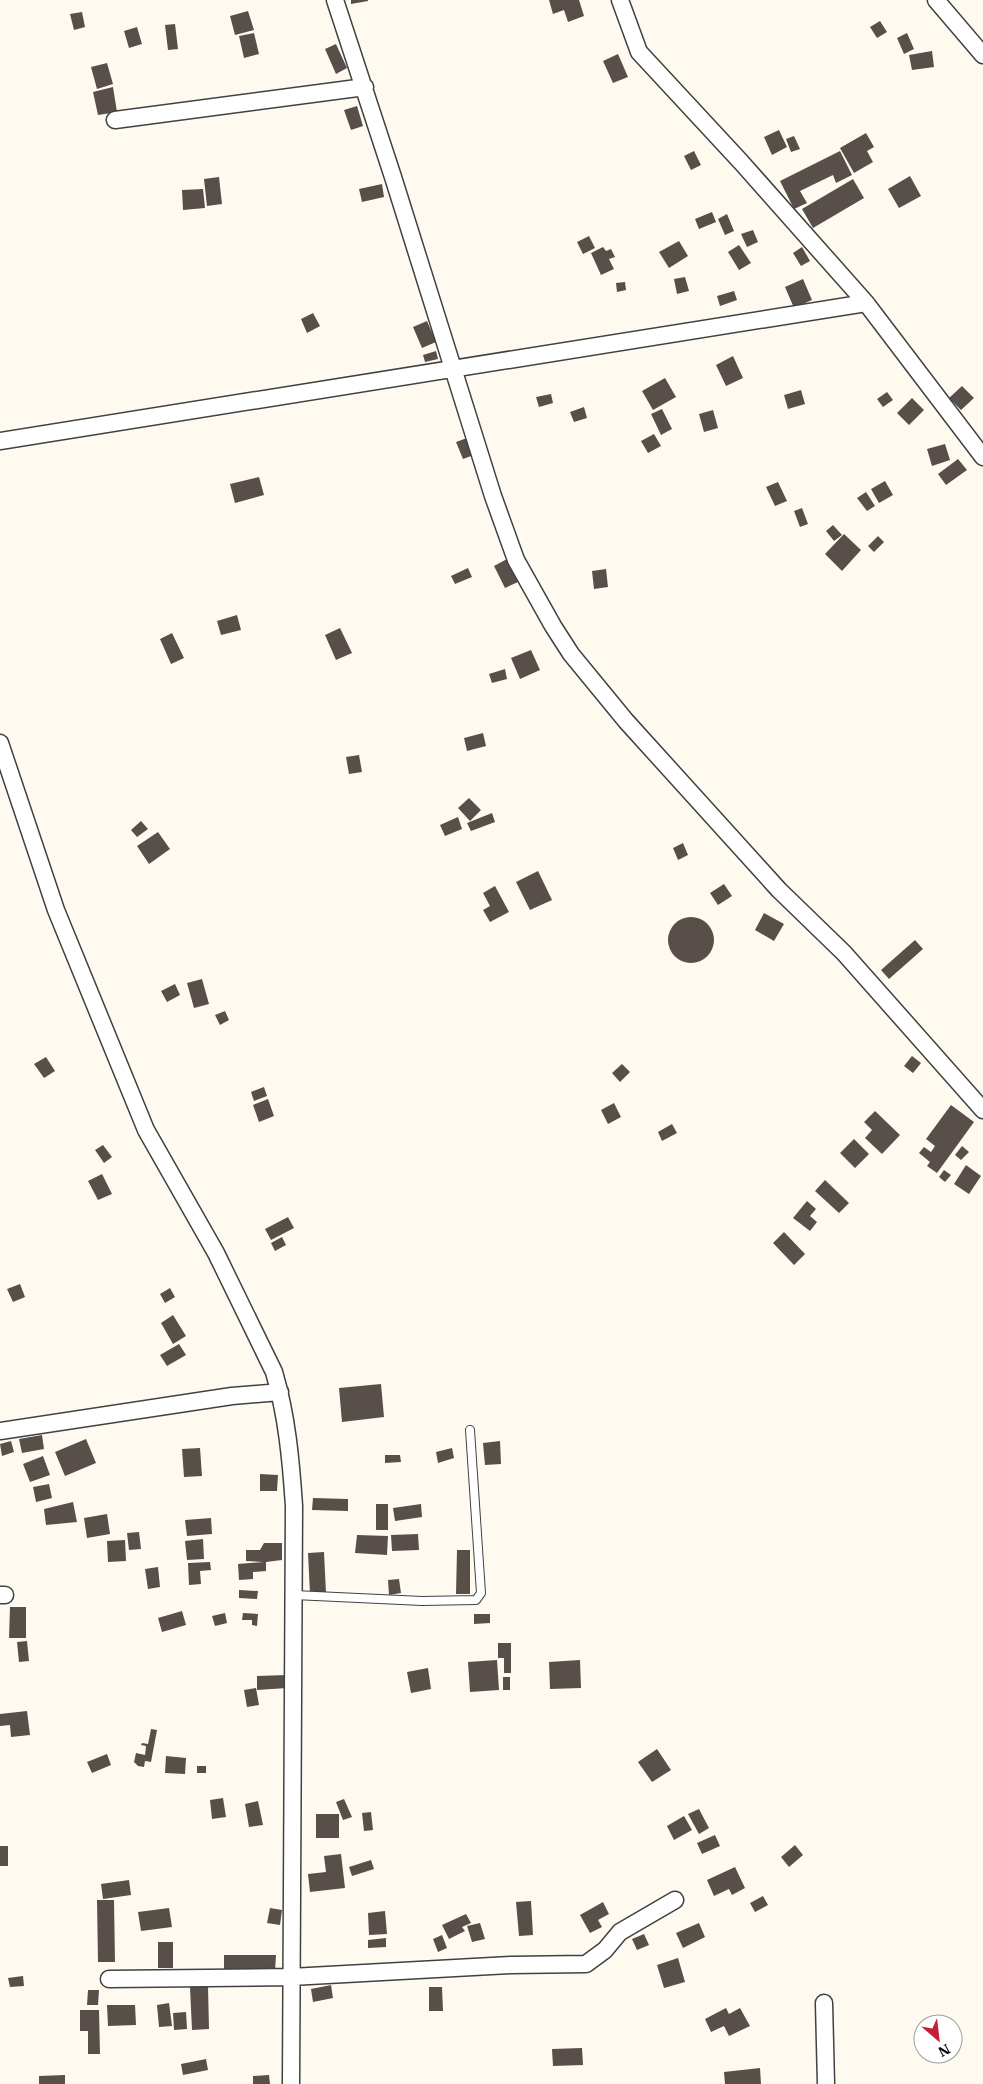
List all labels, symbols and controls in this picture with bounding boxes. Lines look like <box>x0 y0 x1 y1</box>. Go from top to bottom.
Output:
north arrow <box>913 2014 963 2064</box>
text: N <box>935 2040 953 2061</box>

